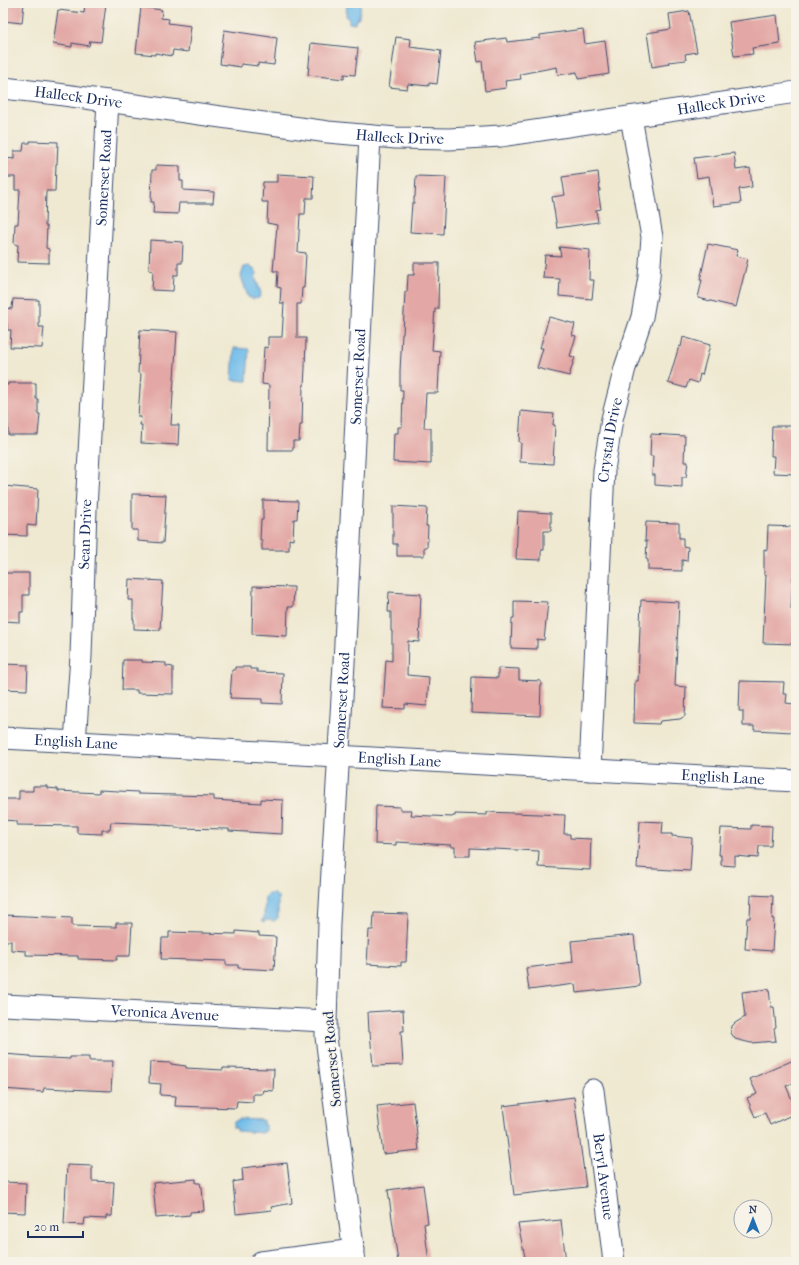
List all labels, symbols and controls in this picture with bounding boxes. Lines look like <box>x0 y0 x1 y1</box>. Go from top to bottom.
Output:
street label: Halleck Drive <box>33 83 124 112</box>
street label: Halleck Drive <box>676 88 767 119</box>
street label: Halleck Drive <box>355 125 445 148</box>
street label: Somerset Road <box>92 128 115 226</box>
street label: Somerset Road <box>347 327 370 425</box>
street label: Crystal Drive <box>594 395 626 483</box>
street label: Sean Drive <box>75 498 96 570</box>
street label: Somerset Road <box>330 651 354 749</box>
street label: English Lane <box>34 731 119 753</box>
street label: English Lane <box>357 748 442 771</box>
street label: English Lane <box>681 766 766 788</box>
street label: Veronica Avenue <box>109 1001 220 1025</box>
street label: Somerset Road <box>319 1009 345 1108</box>
street label: Beryl Avenue <box>589 1132 618 1221</box>
north arrow <box>733 1199 773 1239</box>
text: N <box>749 1203 758 1216</box>
scale bar <box>28 1213 83 1239</box>
text: 20 m <box>34 1220 59 1234</box>

